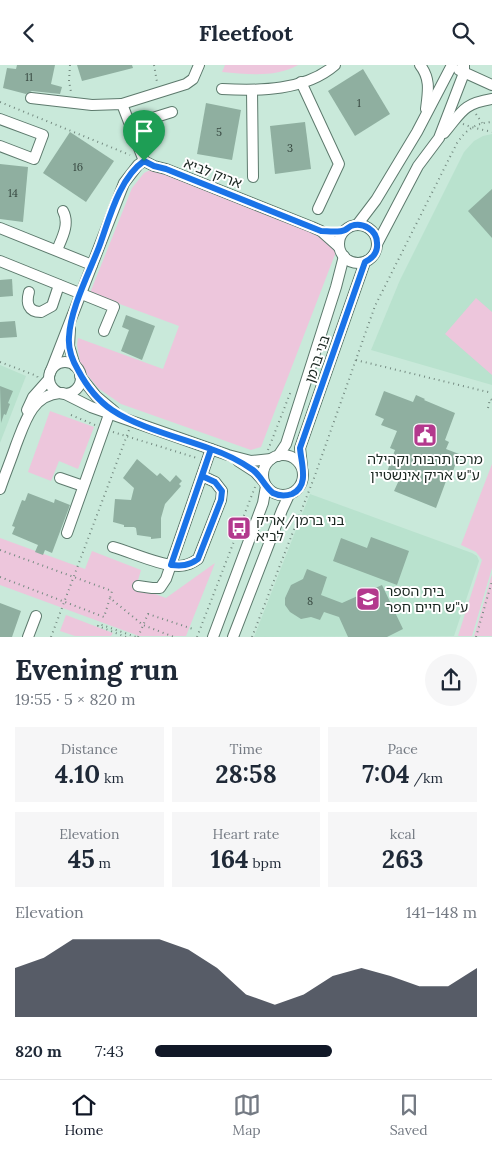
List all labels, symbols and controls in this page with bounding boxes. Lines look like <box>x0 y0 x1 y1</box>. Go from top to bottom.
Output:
icon: back <box>15 19 43 47</box>
text: Fleetfoot <box>199 19 293 47</box>
icon: search <box>449 19 477 47</box>
house number: 11 <box>25 70 33 84</box>
house number: 1 <box>357 96 361 110</box>
pin <box>123 110 165 161</box>
icon: arrive <box>130 117 158 145</box>
house number: 5 <box>216 125 222 139</box>
house number: 3 <box>287 141 293 155</box>
street label: אריק לביא <box>182 154 245 192</box>
house number: 16 <box>73 160 83 174</box>
house number: 14 <box>8 186 18 200</box>
street label: בני ברמן <box>300 333 334 385</box>
public building icon: מרכז תרבות וקהילה ע"ש אריק אינשטיין <box>412 422 438 448</box>
place label: מרכז תרבות וקהילה ע"ש אריק אינשטיין <box>367 450 483 484</box>
place label: בני ברמן/אריק לביא <box>256 511 344 545</box>
bus stop icon: בני ברמן/אריק לביא <box>226 515 252 541</box>
place label: בית הספר ע"ש חיים חפר <box>386 582 468 616</box>
school or university icon: בית הספר ע"ש חיים חפר <box>355 586 381 612</box>
house number: 8 <box>307 594 313 608</box>
text: Evening run <box>15 652 178 688</box>
button: share <box>425 654 477 706</box>
text: 19:55 · 5 × 820 m <box>15 689 136 709</box>
text: Distance <box>61 740 118 758</box>
text: Time <box>229 740 262 758</box>
text: Pace <box>387 740 418 758</box>
text: 4.10 <box>55 758 100 790</box>
text: 28:58 <box>215 758 277 790</box>
text: 7:04 <box>362 758 410 790</box>
text: km <box>100 769 124 787</box>
text: /km <box>410 769 443 787</box>
text: Elevation <box>59 825 119 843</box>
text: Heart rate <box>213 825 279 843</box>
text: kcal <box>390 825 416 843</box>
text: 45 <box>68 843 95 875</box>
text: 164 <box>211 843 249 875</box>
text: 263 <box>382 843 424 875</box>
text: m <box>95 854 111 872</box>
text: bpm <box>249 854 281 872</box>
text: Elevation <box>15 902 84 922</box>
text: 141–148 m <box>406 902 477 922</box>
text: 820 m <box>15 1041 62 1061</box>
text: 7:43 <box>95 1041 124 1061</box>
tab: Home <box>64 1091 103 1139</box>
tab: Map <box>232 1091 261 1139</box>
tab: Saved <box>390 1091 428 1139</box>

